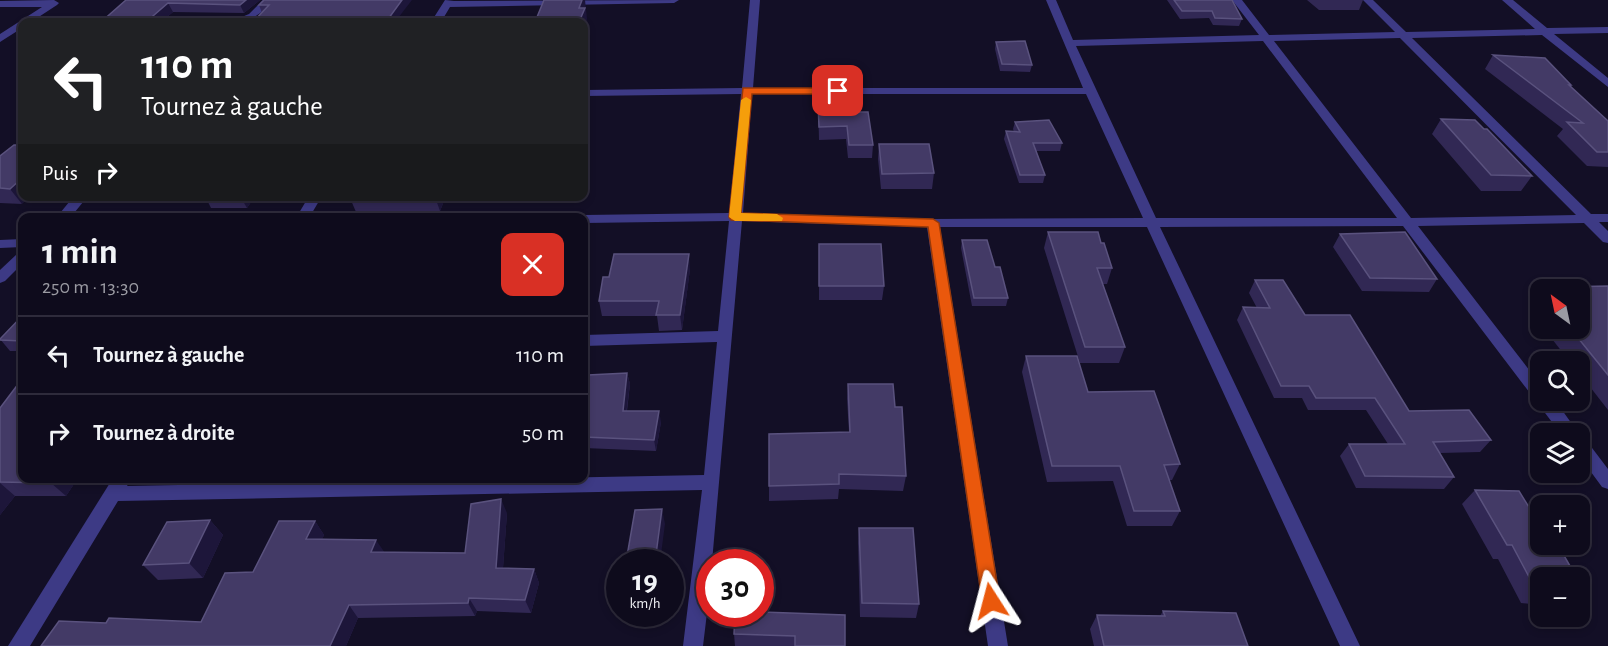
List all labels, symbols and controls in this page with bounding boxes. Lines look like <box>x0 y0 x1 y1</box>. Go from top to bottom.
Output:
icon: left <box>42 42 120 120</box>
text: 110 m <box>141 44 233 86</box>
pin <box>812 65 863 116</box>
icon: arrive <box>821 74 854 107</box>
text: Tournez à gauche <box>141 93 323 120</box>
icon: right <box>90 156 123 189</box>
text: Puis <box>42 162 78 184</box>
button: close <box>501 233 564 296</box>
text: 1 min <box>42 234 118 270</box>
text: 250 m · 13:30 <box>42 277 139 297</box>
north arrow <box>1530 279 1590 339</box>
map controls <box>1530 279 1590 627</box>
icon: left <box>42 339 75 372</box>
text: Tournez à gauche <box>93 344 244 366</box>
text: 110 m <box>516 344 564 366</box>
button: search <box>1530 351 1590 411</box>
icon: right <box>42 417 75 450</box>
text: Tournez à droite <box>93 422 235 444</box>
text: 50 m <box>522 422 564 444</box>
button: layers <box>1530 423 1590 483</box>
button: + <box>1530 495 1590 555</box>
speed limit sign: 30 <box>696 549 774 627</box>
text: 19 <box>632 566 658 596</box>
button: − <box>1530 567 1590 627</box>
position arrow <box>959 569 1023 633</box>
text: km/h <box>630 596 660 611</box>

